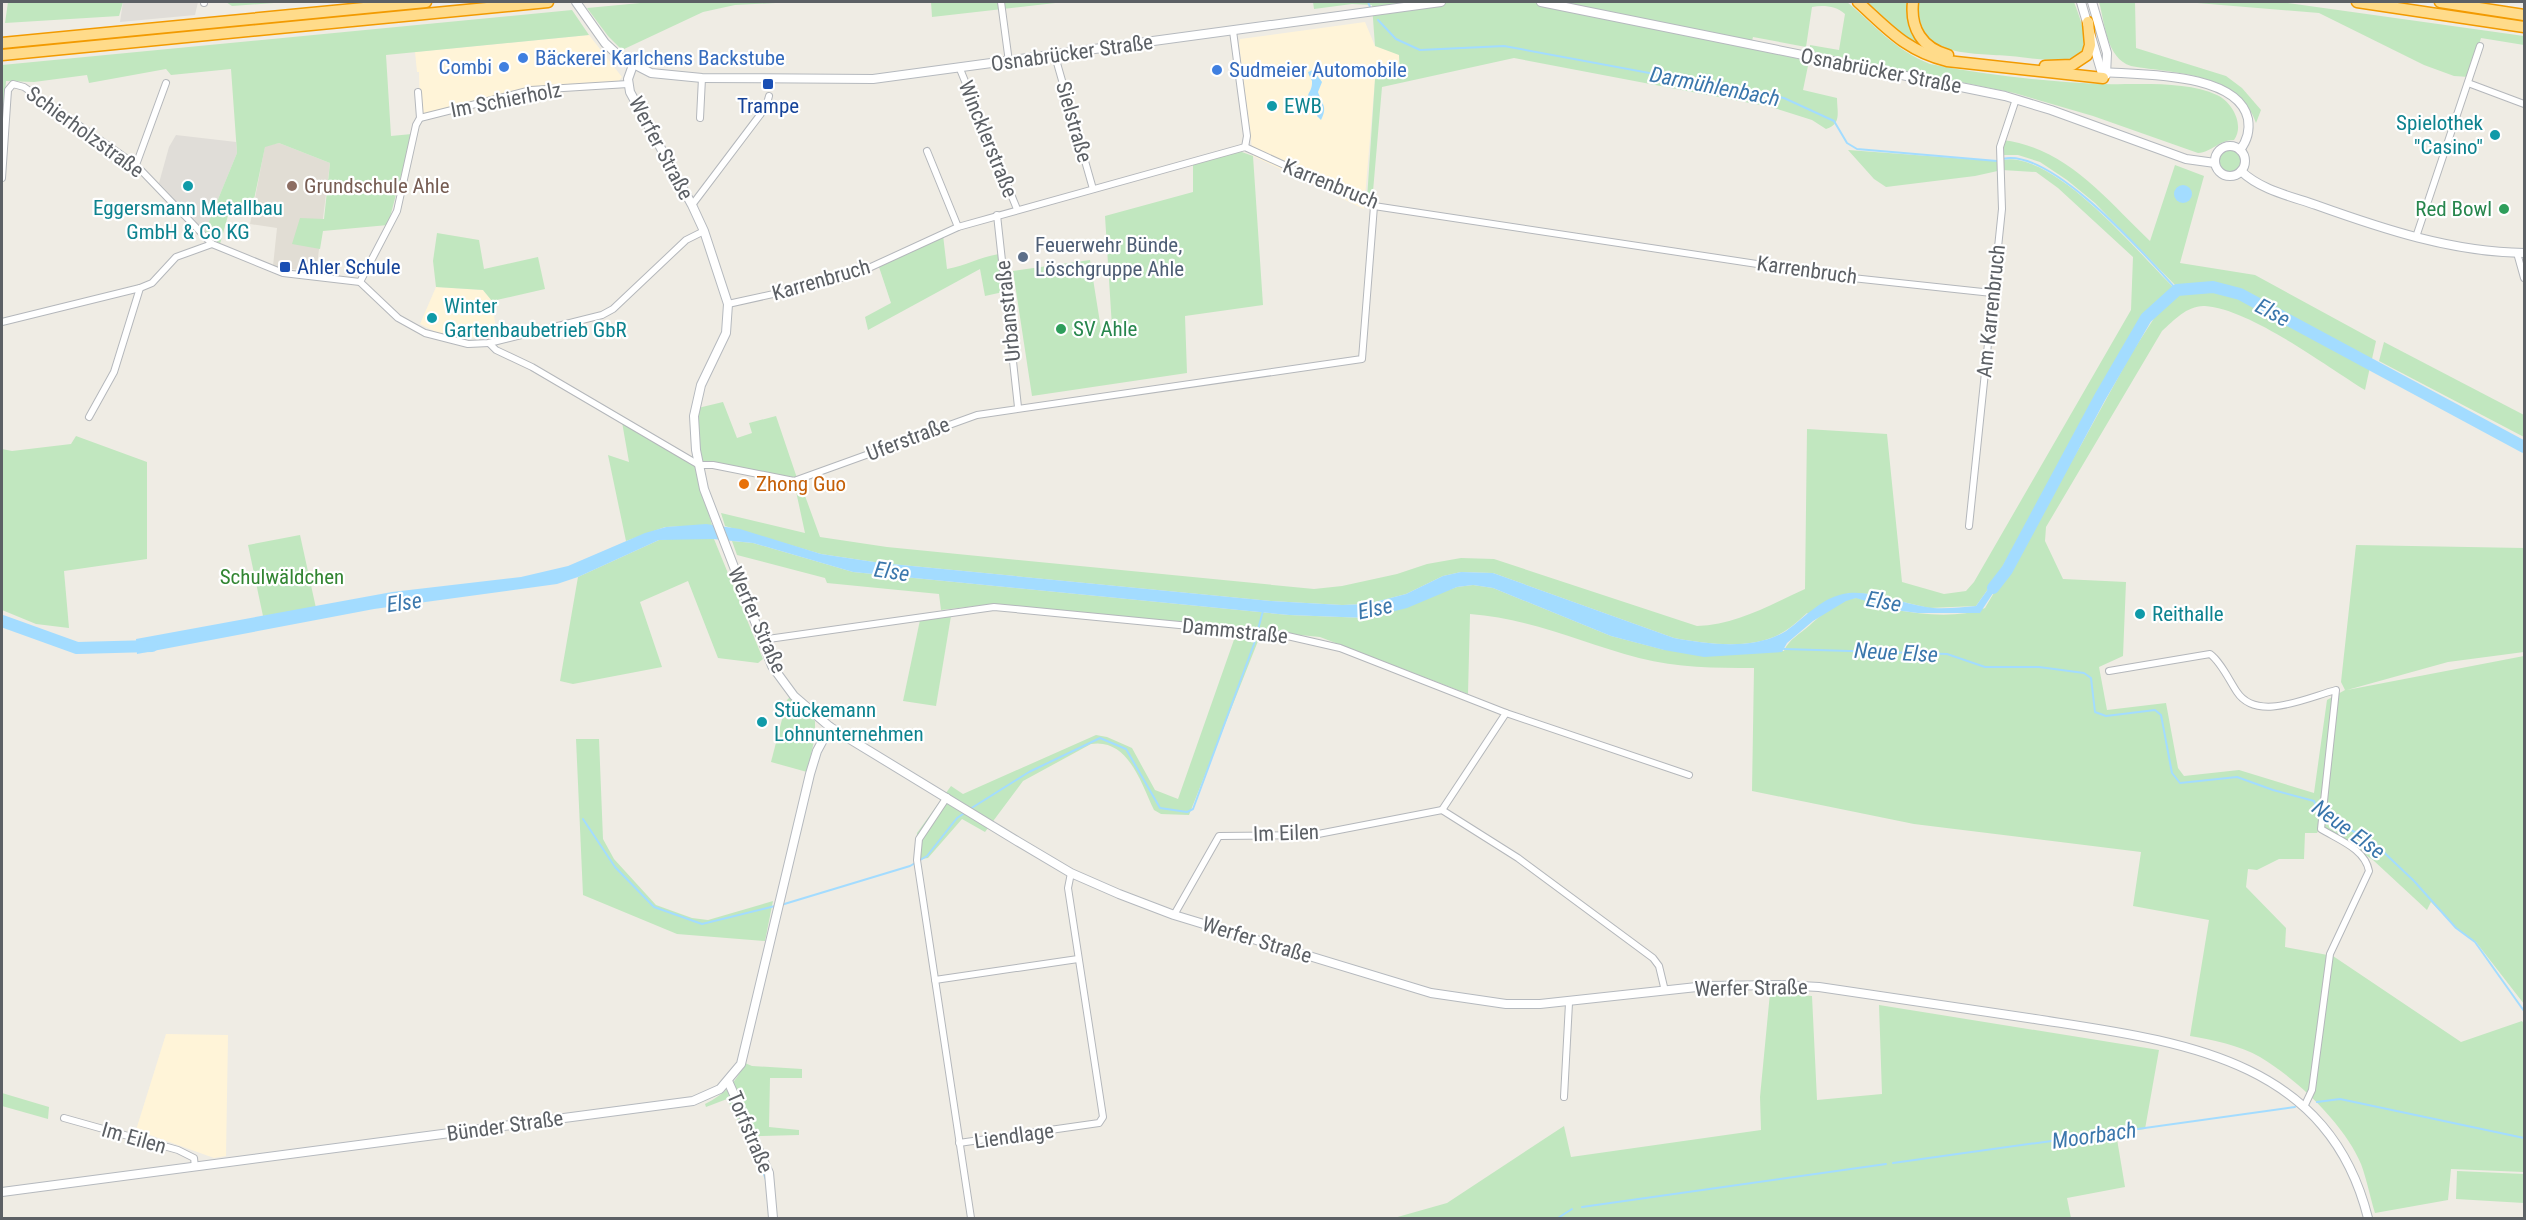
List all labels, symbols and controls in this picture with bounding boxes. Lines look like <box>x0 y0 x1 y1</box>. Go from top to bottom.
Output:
street label: Osnabrücker Straße <box>989 30 1155 76</box>
street label: Osnabrücker Straße <box>1799 44 1964 98</box>
place label: Bäckerei Karlchens Backstube <box>535 46 785 70</box>
marker: Bäckerei Karlchens Backstube <box>516 51 530 65</box>
place label: Combi <box>439 55 492 79</box>
place label: Sudmeier Automobile <box>1229 58 1407 82</box>
marker: Combi <box>497 60 511 74</box>
water label: Darmühlenbach <box>1648 62 1782 111</box>
marker: Sudmeier Automobile <box>1210 63 1224 77</box>
street label: Im Schierholz <box>449 77 563 123</box>
marker: Trampe <box>761 77 775 91</box>
street label: Wincklerstraße <box>954 77 1022 201</box>
street label: Sielstraße <box>1051 79 1097 165</box>
street label: Schierholzstraße <box>22 81 148 183</box>
street label: Werfer Straße <box>624 92 698 204</box>
place label: Trampe <box>737 94 799 118</box>
place label: EWB <box>1284 94 1322 118</box>
marker: EWB <box>1265 99 1279 113</box>
place label: Spielothek "Casino" <box>2396 111 2484 159</box>
marker: Spielothek "Casino" <box>2488 128 2502 142</box>
street label: Karrenbruch <box>1280 154 1382 214</box>
place label: Grundschule Ahle <box>304 174 450 198</box>
marker: Eggersmann Metallbau GmbH & Co KG <box>181 179 195 193</box>
marker: Grundschule Ahle <box>285 179 299 193</box>
place label: Eggersmann Metallbau GmbH & Co KG <box>93 196 283 244</box>
place label: Red Bowl <box>2415 197 2492 221</box>
marker: Red Bowl <box>2497 202 2511 216</box>
place label: Feuerwehr Bünde, Löschgruppe Ahle <box>1035 233 1184 281</box>
street label: Am Karrenbruch <box>1972 243 2010 379</box>
marker: Feuerwehr Bünde, Löschgruppe Ahle <box>1016 250 1030 264</box>
street label: Karrenbruch <box>1755 251 1859 289</box>
place label: Ahler Schule <box>297 255 401 279</box>
street label: Karrenbruch <box>769 255 873 305</box>
street label: Urbanstraße <box>991 259 1025 363</box>
marker: Ahler Schule <box>278 260 292 274</box>
water label: Else <box>2251 293 2294 332</box>
place label: Winter Gartenbaubetrieb GbR <box>444 294 627 342</box>
marker: Winter Gartenbaubetrieb GbR <box>425 311 439 325</box>
place label: SV Ahle <box>1073 317 1138 341</box>
marker: SV Ahle <box>1054 322 1068 336</box>
street label: Uferstraße <box>863 412 953 466</box>
place label: Zhong Guo <box>756 472 846 496</box>
marker: Zhong Guo <box>737 477 751 491</box>
water label: Else <box>873 556 911 587</box>
street label: Werfer Straße <box>723 563 791 677</box>
park label: Schulwäldchen <box>220 565 344 589</box>
water label: Else <box>1864 586 1903 617</box>
water label: Else <box>385 588 423 617</box>
water label: Else <box>1355 593 1395 624</box>
place label: Reithalle <box>2152 602 2224 626</box>
marker: Reithalle <box>2133 607 2147 621</box>
street label: Dammstraße <box>1181 614 1289 649</box>
water label: Neue Else <box>1853 638 1938 667</box>
place label: Stückemann Lohnunternehmen <box>774 698 924 746</box>
marker: Stückemann Lohnunternehmen <box>755 715 769 729</box>
water label: Neue Else <box>2307 795 2390 864</box>
street label: Im Eilen <box>1253 820 1319 846</box>
street label: Werfer Straße <box>1199 912 1315 968</box>
street label: Werfer Straße <box>1694 975 1808 1001</box>
street label: Torfstraße <box>722 1088 778 1177</box>
street label: Bünder Straße <box>445 1106 565 1146</box>
street label: Im Eilen <box>99 1117 169 1159</box>
water label: Moorbach <box>2050 1117 2138 1154</box>
street label: Liendlage <box>973 1119 1056 1153</box>

